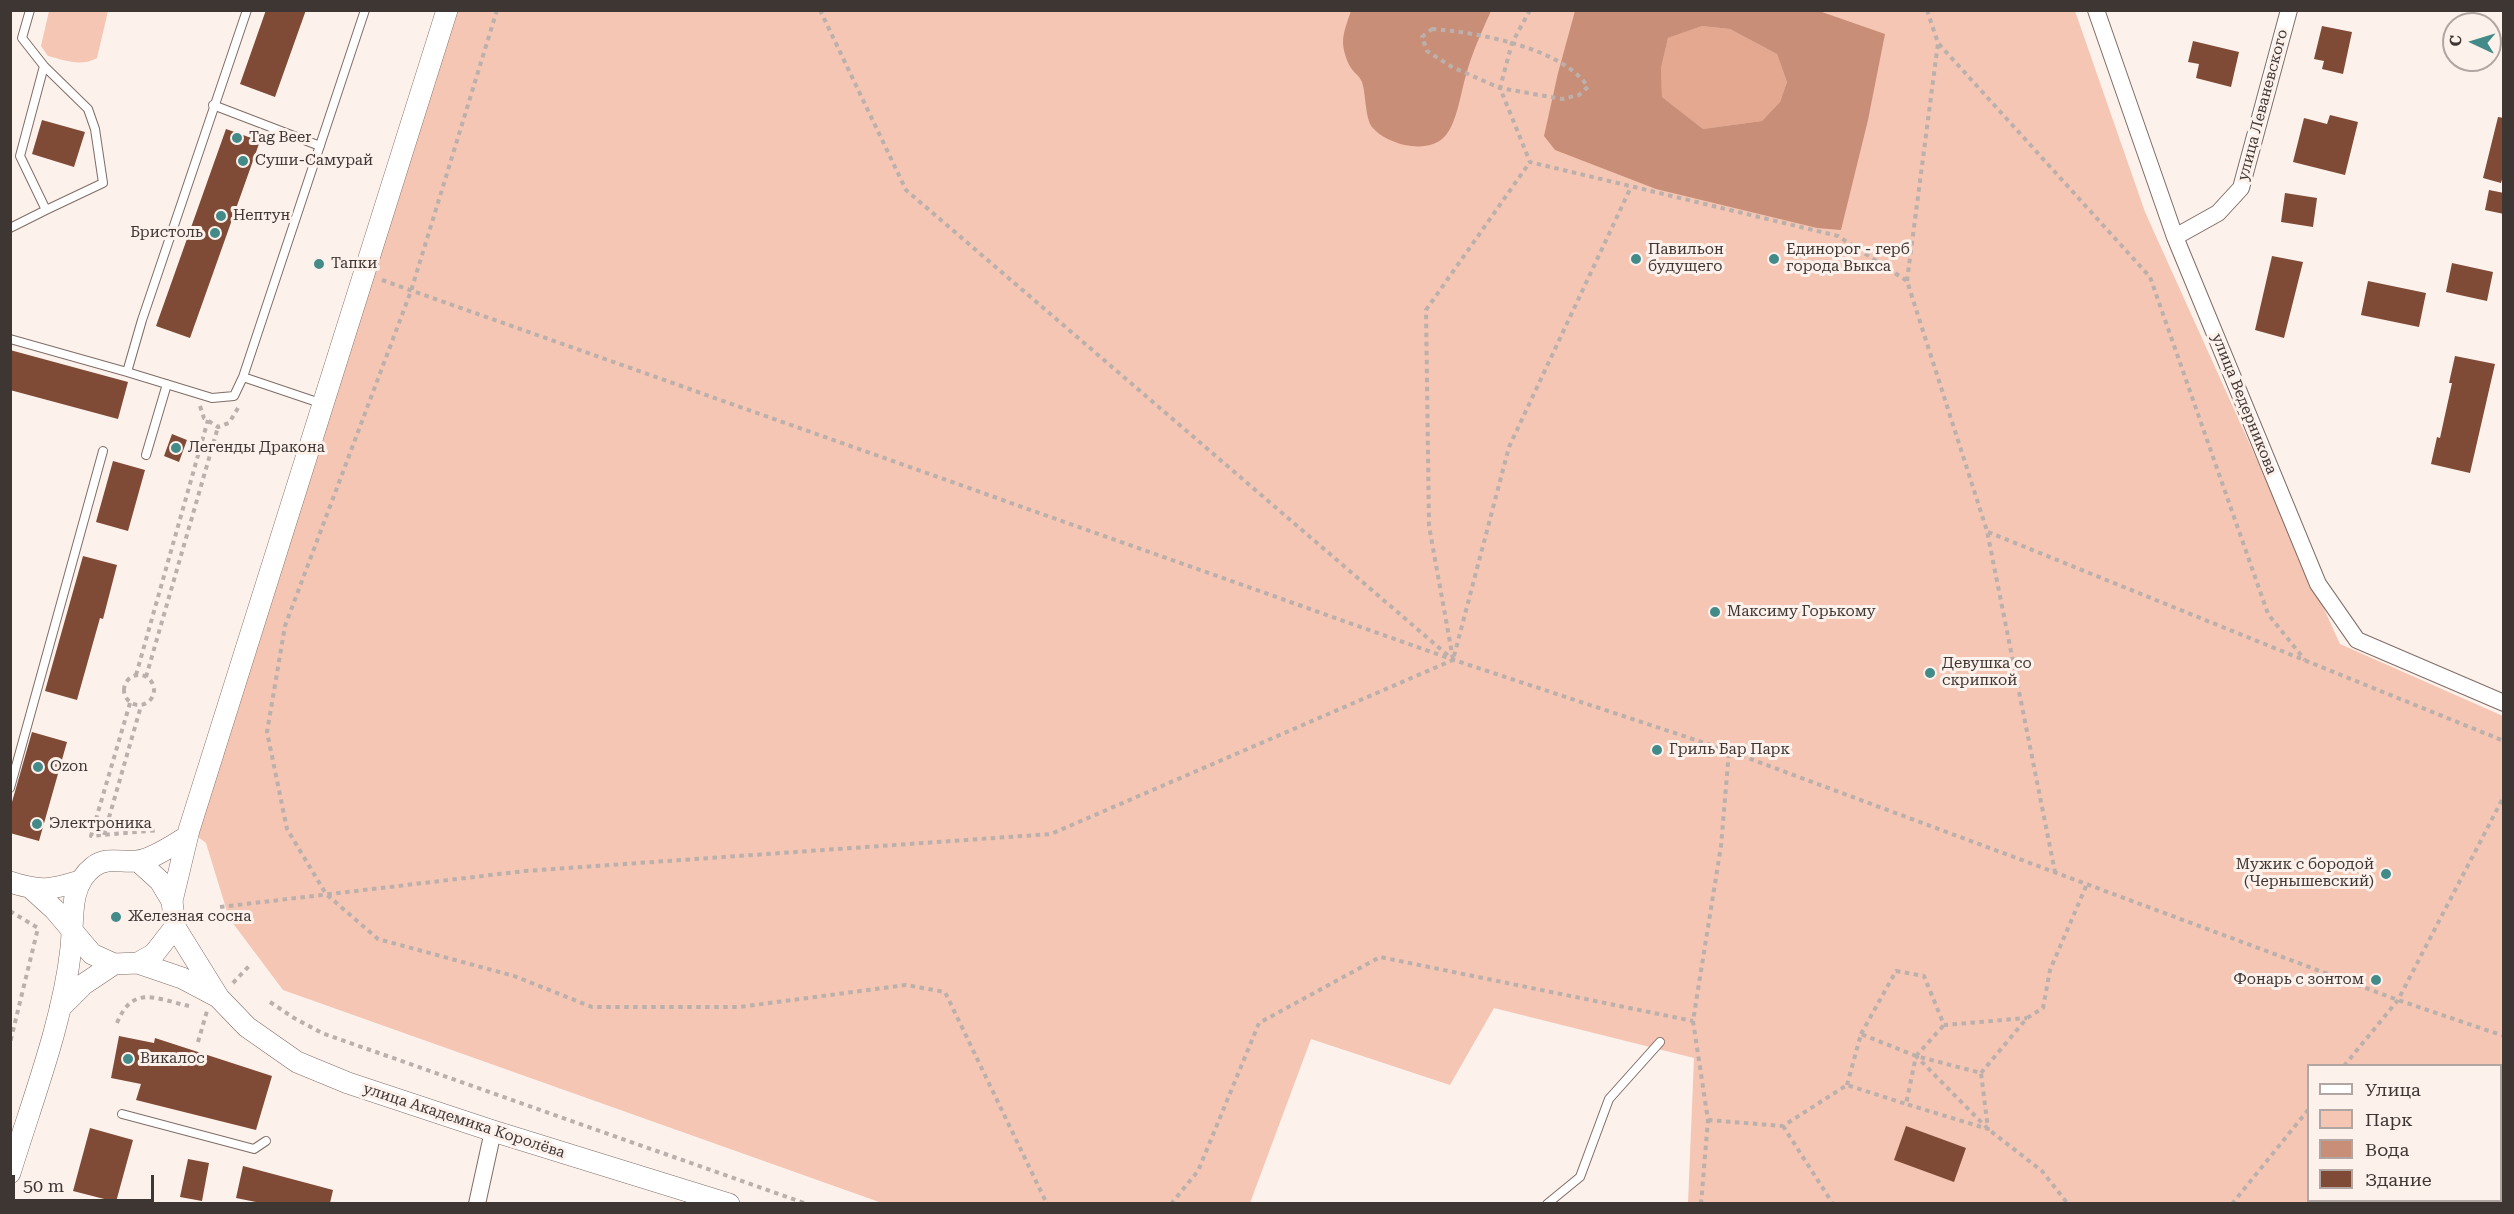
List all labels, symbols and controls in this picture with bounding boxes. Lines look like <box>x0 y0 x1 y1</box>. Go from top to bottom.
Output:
north arrow <box>2442 12 2502 72</box>
street label: улица Леваневского <box>2234 27 2292 183</box>
text: С <box>2446 35 2465 47</box>
place label: Tag Beer <box>249 129 311 147</box>
marker: Tag Beer <box>230 131 244 145</box>
place label: Суши-Самурай <box>255 152 373 170</box>
marker: Суши-Самурай <box>236 154 250 168</box>
place label: Нептун <box>233 207 290 225</box>
marker: Нептун <box>214 209 228 223</box>
place label: Бристоль <box>130 224 203 242</box>
marker: Бристоль <box>208 226 222 240</box>
place label: Павильон будущего <box>1648 241 1724 276</box>
place label: Единорог - герб города Выкса <box>1786 241 1910 276</box>
marker: Павильон будущего <box>1629 252 1643 266</box>
marker: Единорог - герб города Выкса <box>1767 252 1781 266</box>
place label: Тапки <box>331 255 377 273</box>
marker: Тапки <box>312 257 326 271</box>
street label: улица Ведерникова <box>2208 331 2280 477</box>
place label: Легенды Дракона <box>188 439 325 457</box>
marker: Легенды Дракона <box>169 441 183 455</box>
place label: Максиму Горькому <box>1727 603 1876 621</box>
marker: Максиму Горькому <box>1708 605 1722 619</box>
place label: Девушка со скрипкой <box>1942 655 2032 690</box>
marker: Девушка со скрипкой <box>1923 666 1937 680</box>
place label: Гриль Бар Парк <box>1669 741 1790 759</box>
marker: Гриль Бар Парк <box>1650 743 1664 757</box>
place label: Ozon <box>50 758 88 776</box>
marker: Ozon <box>31 760 45 774</box>
place label: Электроника <box>49 815 152 833</box>
marker: Электроника <box>30 817 44 831</box>
place label: Мужик с бородой (Чернышевский) <box>2236 856 2374 891</box>
marker: Мужик с бородой (Чернышевский) <box>2379 867 2393 881</box>
place label: Железная сосна <box>128 908 251 926</box>
marker: Железная сосна <box>109 910 123 924</box>
place label: Фонарь с зонтом <box>2233 971 2364 989</box>
marker: Фонарь с зонтом <box>2369 973 2383 987</box>
place label: Викалос <box>140 1050 205 1068</box>
marker: Викалос <box>121 1052 135 1066</box>
legend <box>2307 1064 2502 1202</box>
text: Улица <box>2365 1079 2421 1100</box>
street label: улица Академика Королёва <box>361 1080 567 1162</box>
text: Парк <box>2365 1109 2413 1130</box>
text: Вода <box>2365 1139 2409 1160</box>
scale bar <box>15 1163 158 1201</box>
text: Здание <box>2365 1169 2432 1190</box>
text: 50 m <box>23 1175 64 1196</box>

